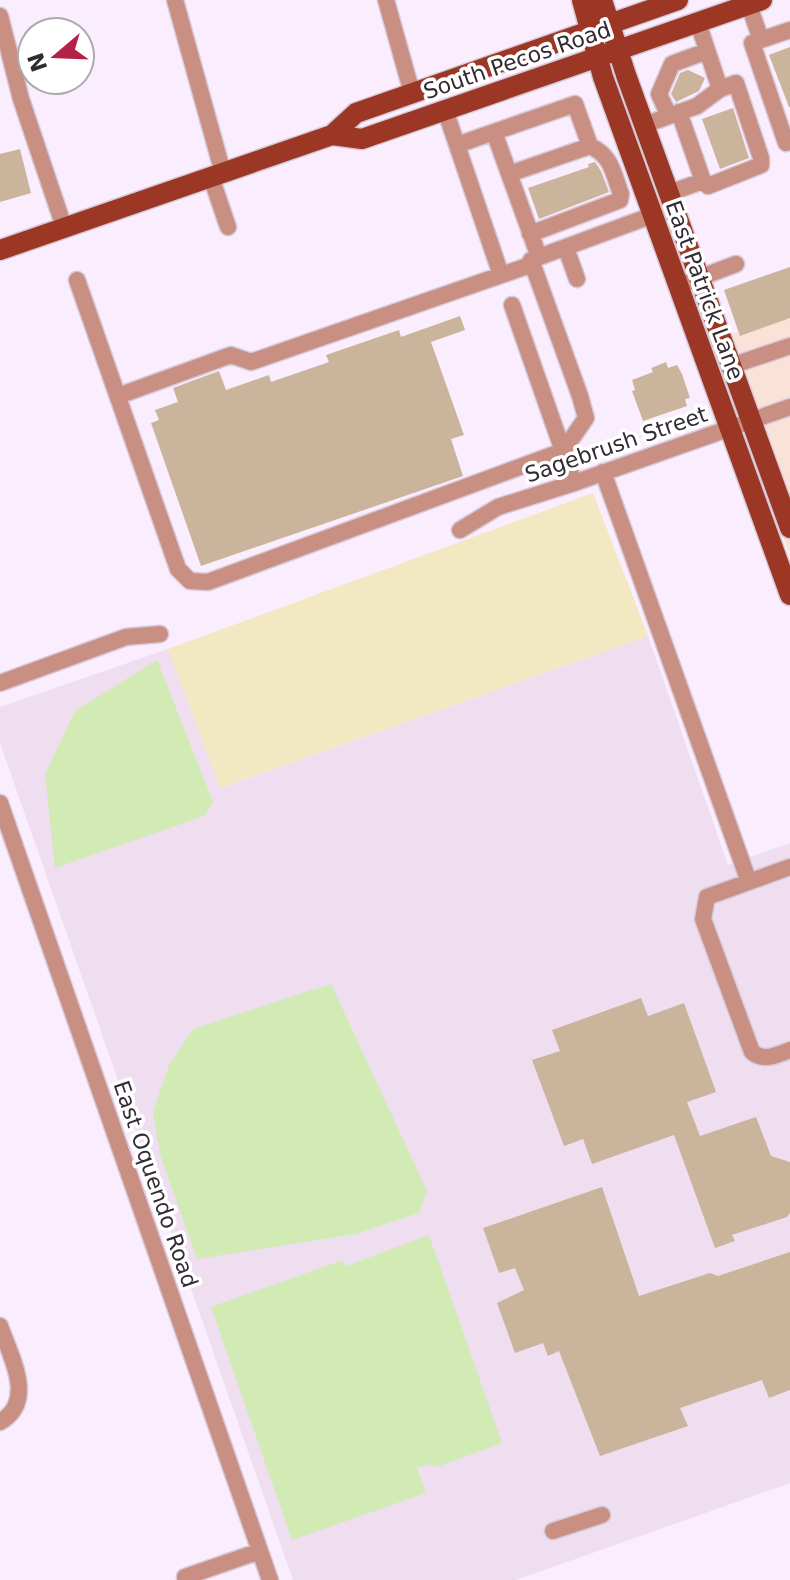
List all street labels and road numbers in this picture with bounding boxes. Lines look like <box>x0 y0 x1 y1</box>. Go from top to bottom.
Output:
street label: South Pecos Road <box>420 17 614 104</box>
street label: East Patrick Lane <box>660 197 749 383</box>
street label: Sagebrush Street <box>522 401 711 487</box>
street label: East Oquendo Road <box>108 1078 203 1291</box>

